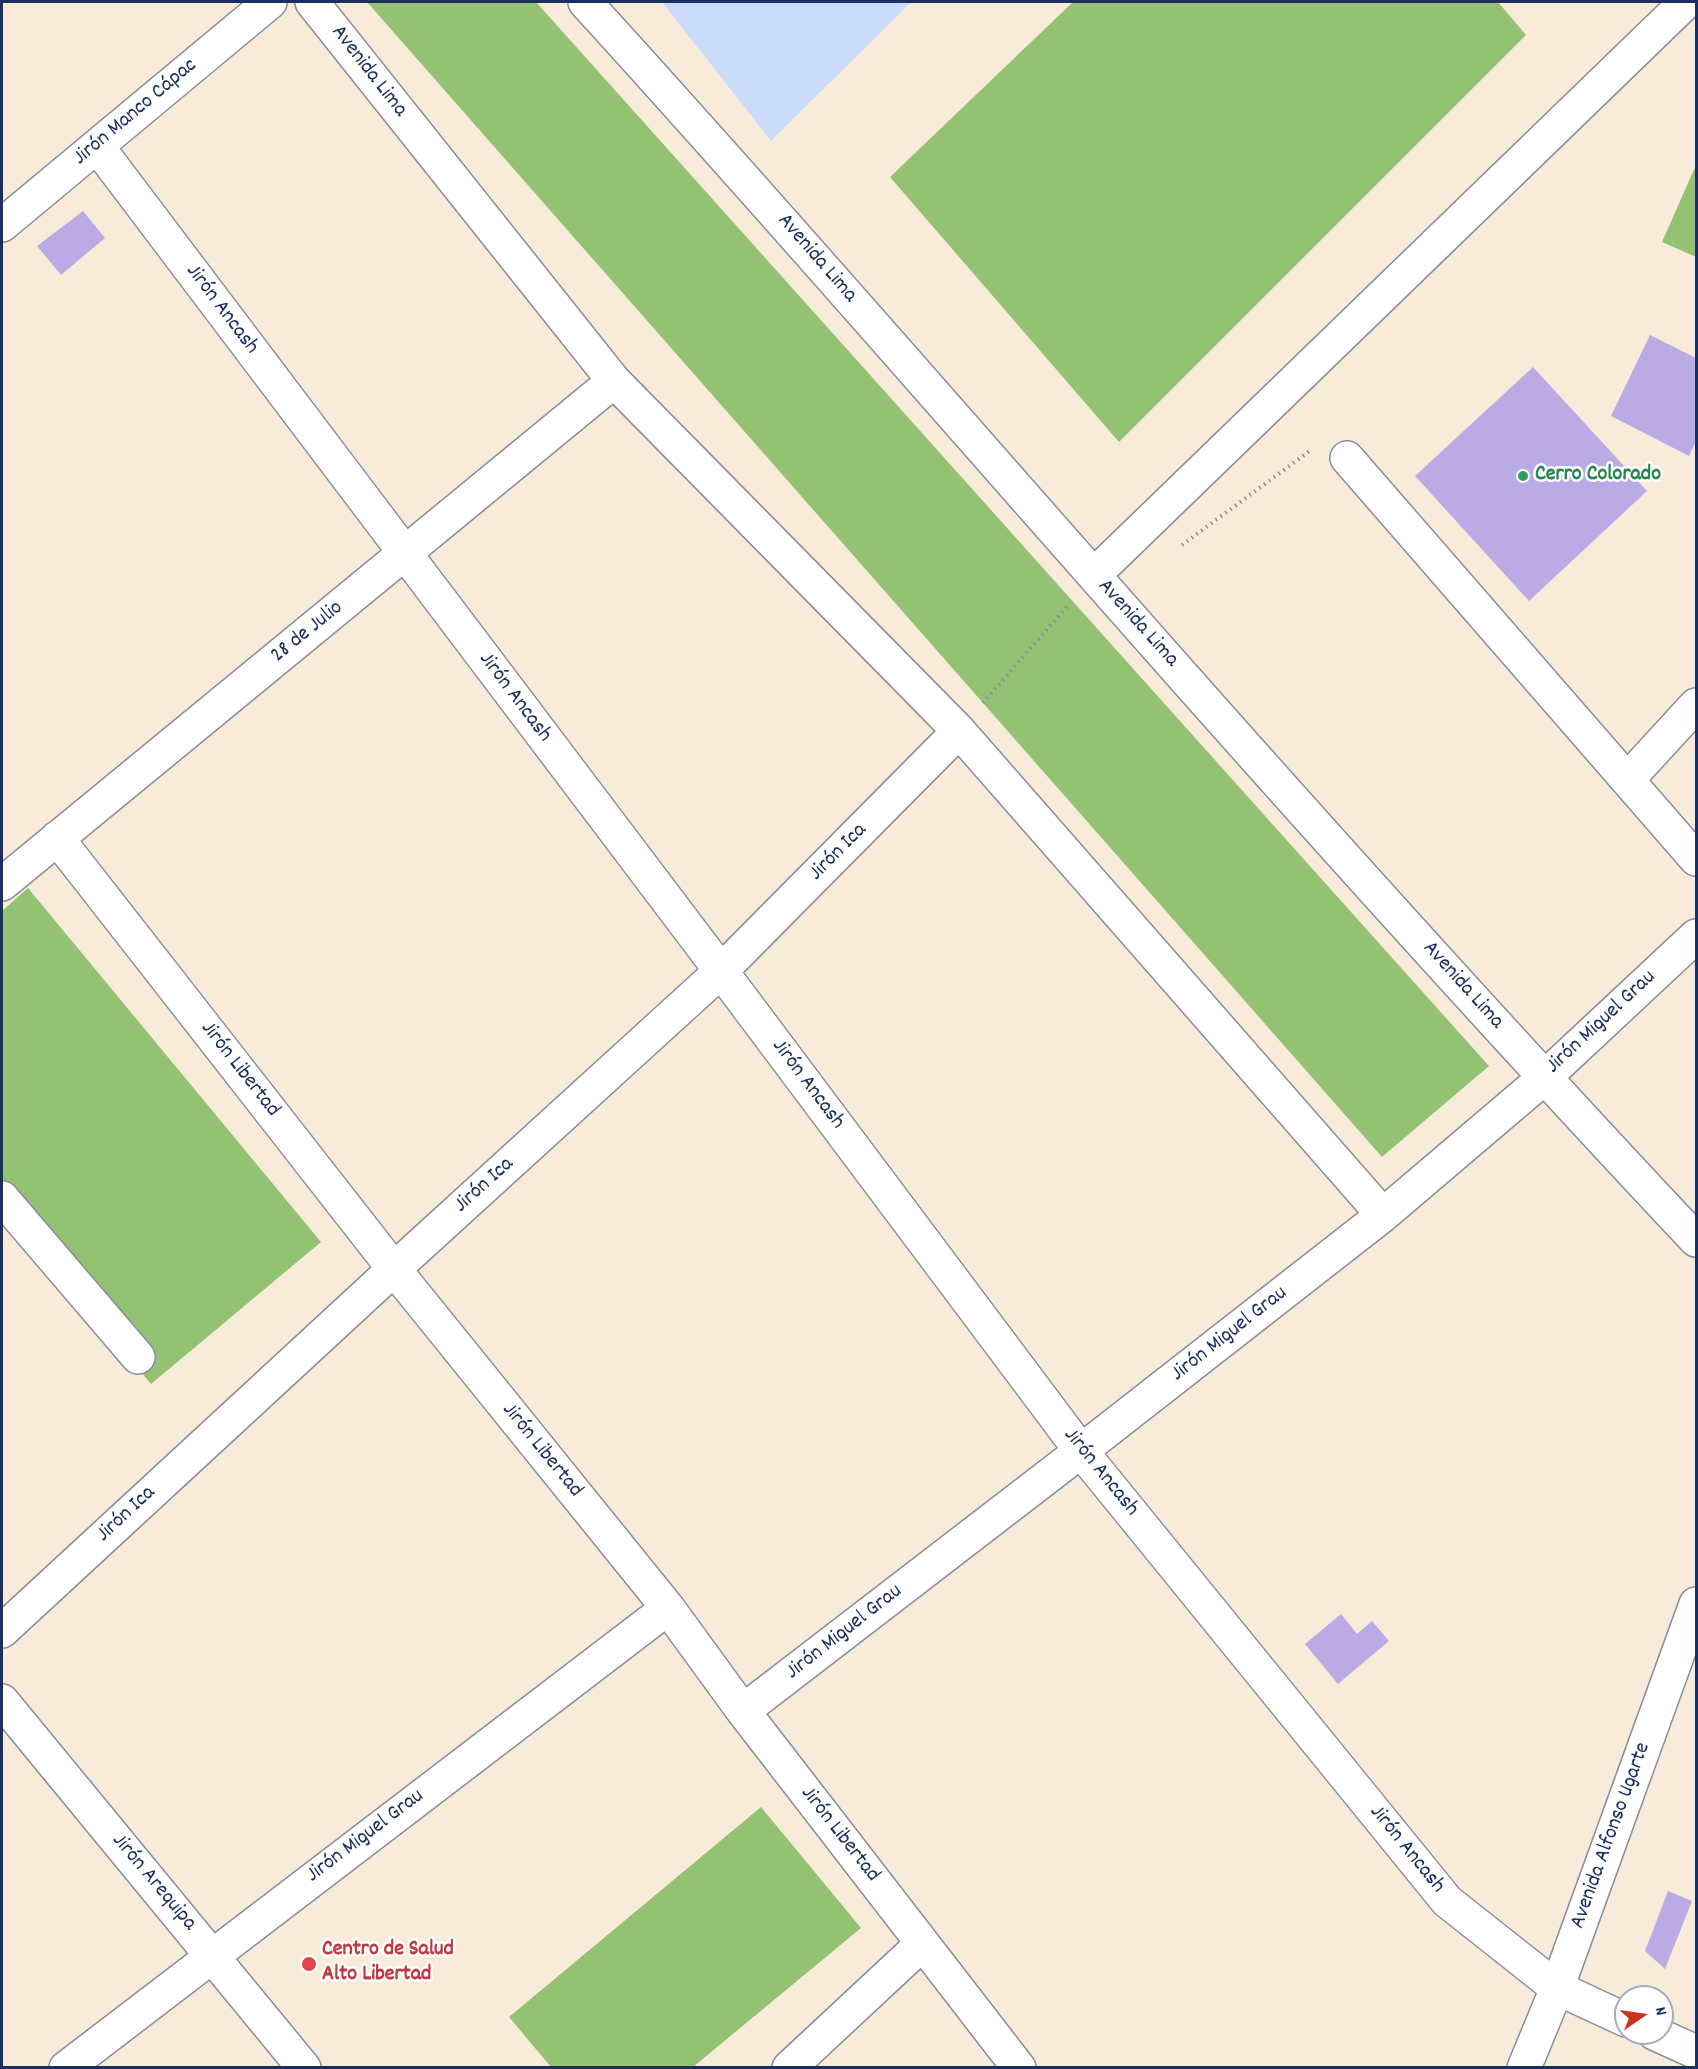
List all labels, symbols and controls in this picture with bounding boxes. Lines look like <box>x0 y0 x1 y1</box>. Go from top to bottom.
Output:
street label: Avenida Lima <box>324 21 412 123</box>
street label: Jirón Manco Cápac <box>69 54 203 172</box>
street label: Avenida Lima <box>770 209 862 309</box>
street label: Jirón Ancash <box>179 260 263 360</box>
place label: Cerro Colorado <box>1535 463 1661 489</box>
marker: Cerro Colorado <box>1516 469 1530 483</box>
street label: Avenida Lima <box>1091 575 1183 673</box>
street label: 28 de Julio <box>267 596 349 670</box>
street label: Jirón Ancash <box>472 648 556 748</box>
street label: Jirón Ica <box>805 819 873 887</box>
street label: Avenida Lima <box>1416 937 1508 1035</box>
street label: Jirón Miguel Grau <box>1542 966 1662 1080</box>
street label: Jirón Libertad <box>193 1017 285 1123</box>
street label: Jirón Ancash <box>765 1035 849 1135</box>
street label: Jirón Ica <box>450 1152 520 1220</box>
street label: Jirón Miguel Grau <box>1167 1281 1293 1389</box>
street label: Jirón Libertad <box>495 1398 587 1504</box>
street label: Jirón Ancash <box>1056 1424 1144 1522</box>
street label: Jirón Ica <box>92 1481 162 1549</box>
street label: Jirón Miguel Grau <box>782 1579 908 1687</box>
street label: Avenida Alfonso Ugarte <box>1566 1739 1658 1933</box>
street label: Jirón Libertad <box>793 1782 885 1888</box>
street label: Jirón Miguel Grau <box>302 1784 430 1890</box>
street label: Jirón Ancash <box>1362 1801 1450 1899</box>
street label: Jirón Arequipa <box>105 1829 201 1937</box>
place label: Centro de Salud Alto Libertad <box>322 1938 454 1990</box>
marker: Centro de Salud Alto Libertad <box>300 1955 318 1973</box>
north arrow <box>1614 1985 1674 2045</box>
text: N <box>1648 2005 1672 2018</box>

